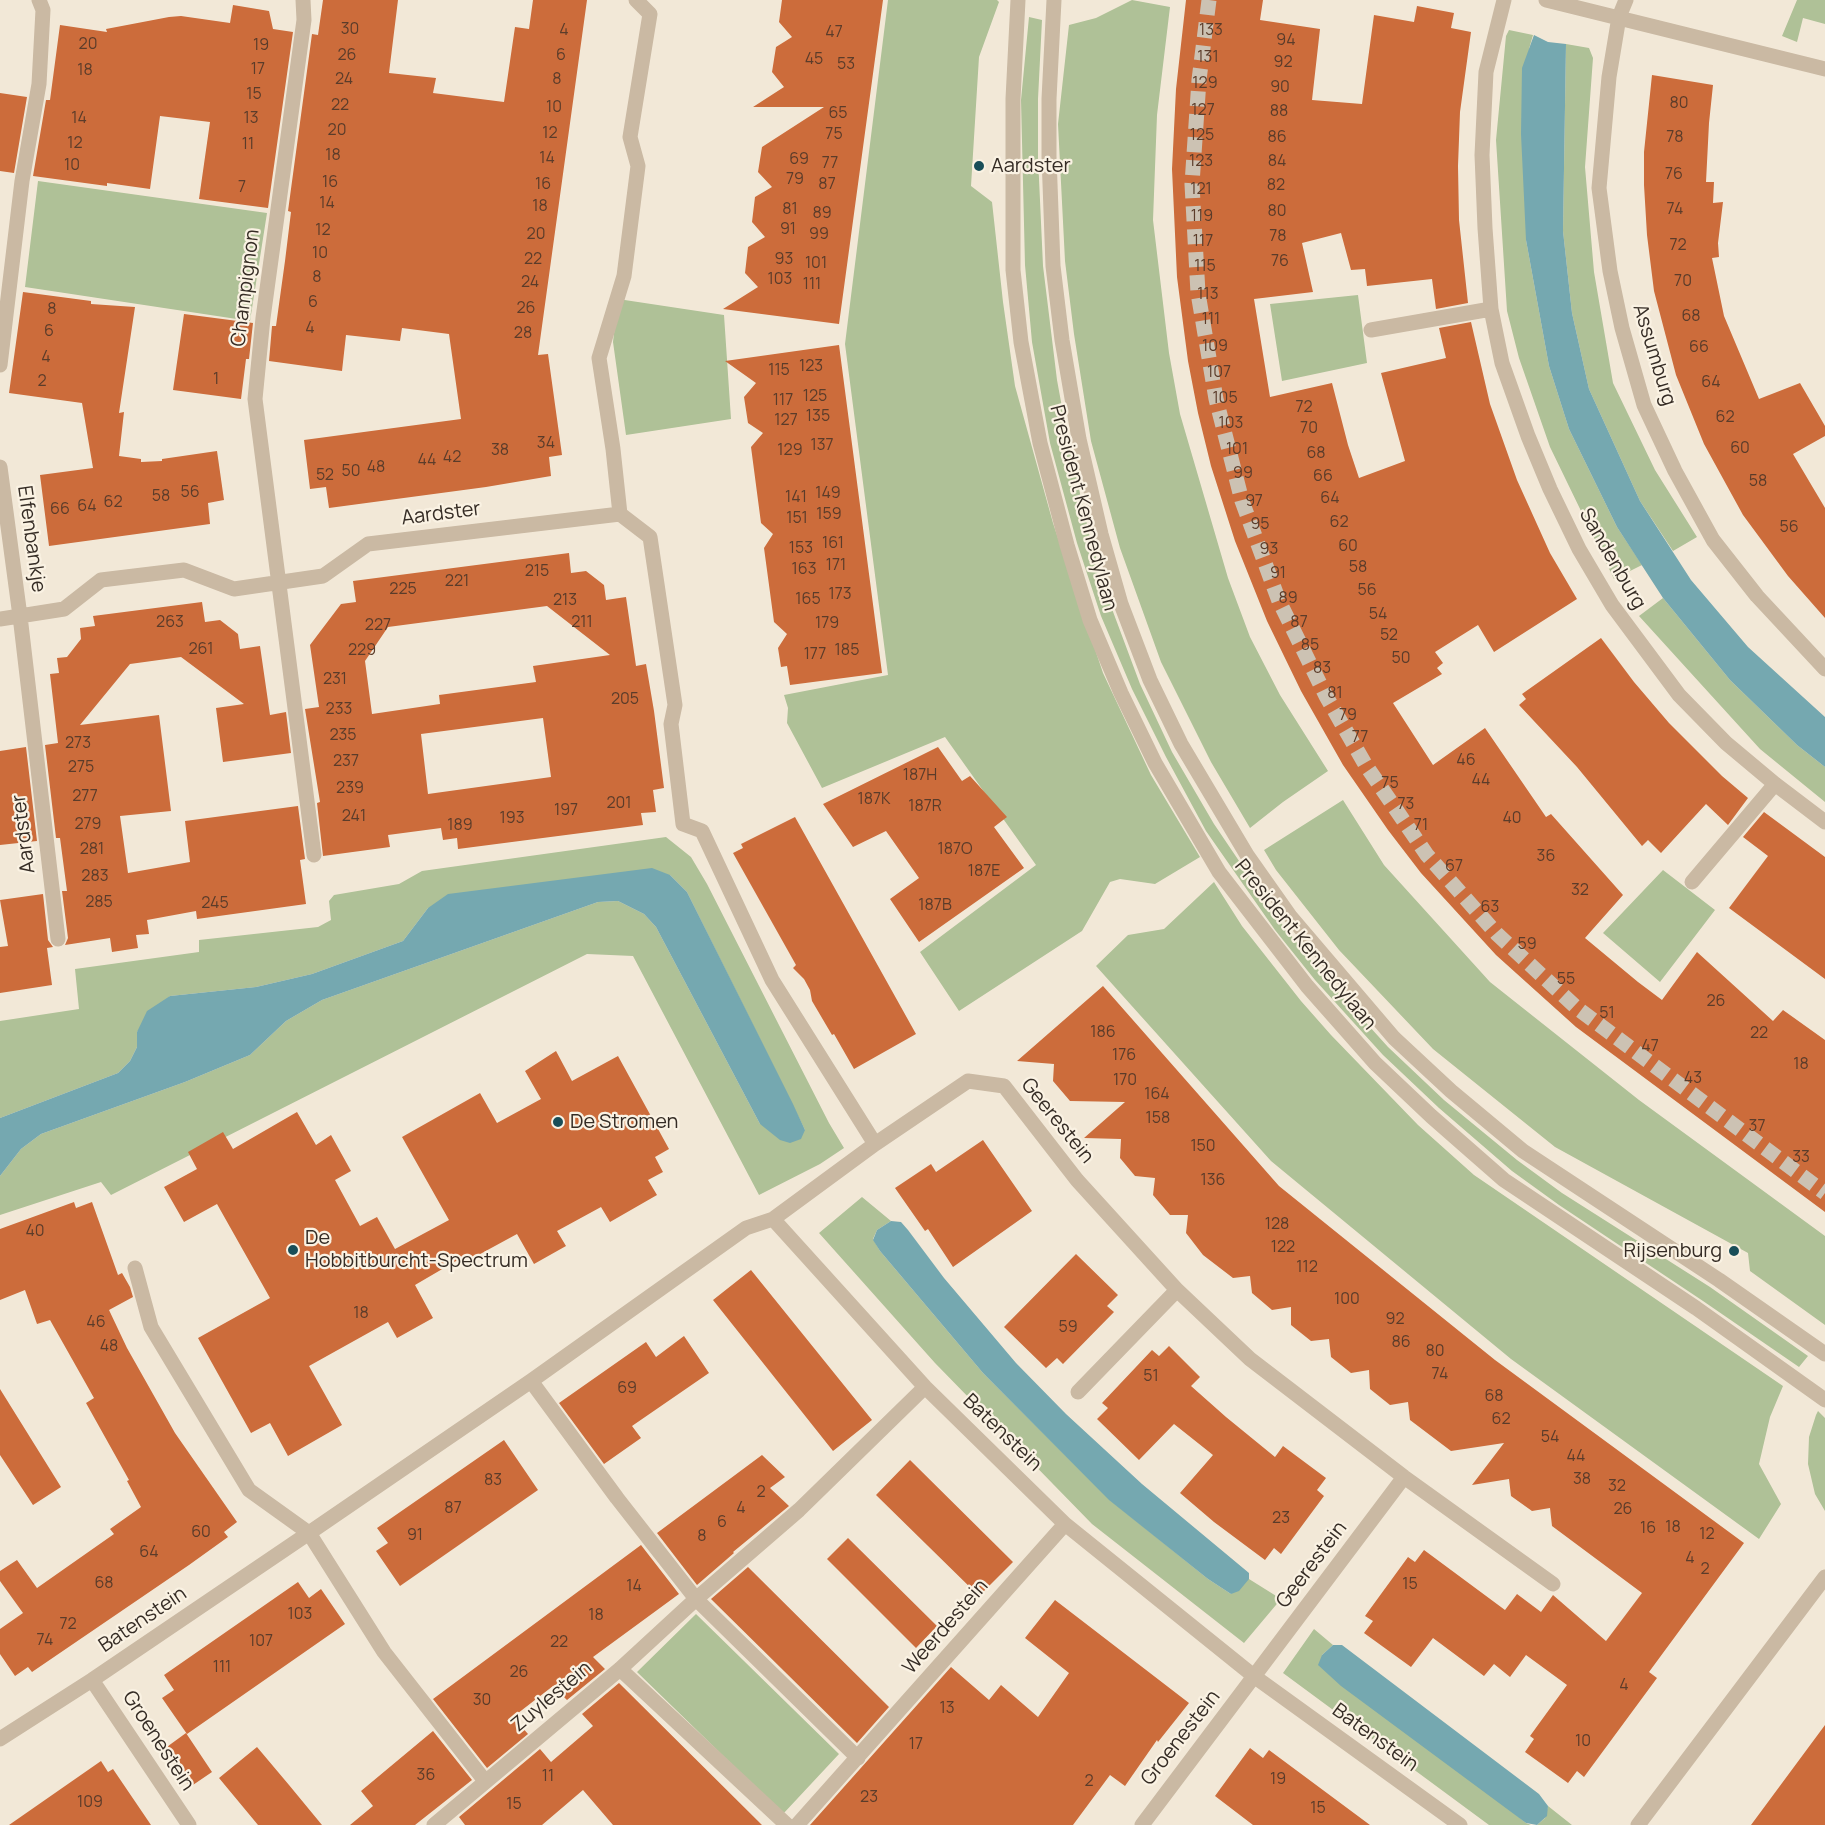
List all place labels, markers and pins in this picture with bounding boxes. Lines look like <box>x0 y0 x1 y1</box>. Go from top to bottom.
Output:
place label: Aardster <box>991 154 1071 178</box>
marker: Aardster <box>972 159 986 173</box>
place label: De Stromen <box>570 1110 678 1134</box>
marker: De Stromen <box>551 1115 565 1129</box>
place label: De Hobbitburcht-Spectrum <box>305 1226 528 1273</box>
place label: Rijsenburg <box>1624 1239 1722 1263</box>
marker: De Hobbitburcht-Spectrum <box>286 1243 300 1257</box>
marker: Rijsenburg <box>1727 1244 1741 1258</box>

